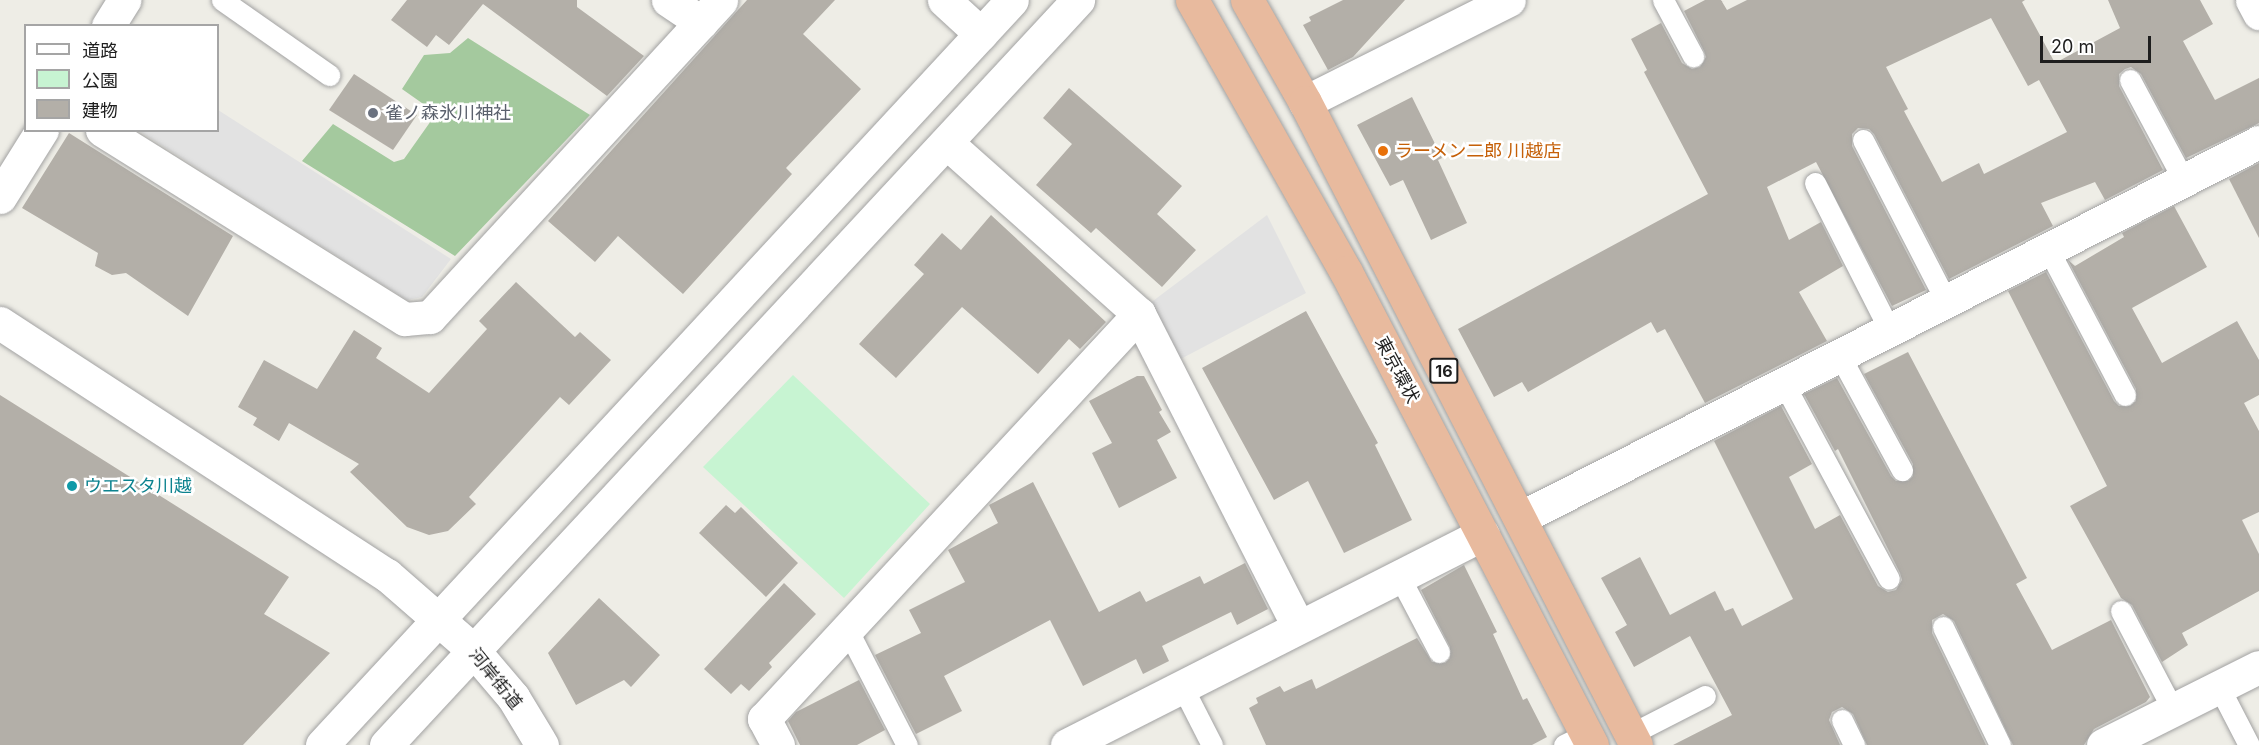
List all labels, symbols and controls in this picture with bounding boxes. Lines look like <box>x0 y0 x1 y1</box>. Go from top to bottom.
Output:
legend <box>24 24 219 132</box>
scale bar <box>2043 24 2154 62</box>
text: 20 m <box>2051 36 2094 57</box>
text: 道路 <box>82 40 118 61</box>
text: 公園 <box>82 70 118 91</box>
text: 建物 <box>82 100 118 121</box>
place label: 雀ノ森氷川神社 <box>385 102 511 124</box>
marker: 雀ノ森氷川神社 <box>366 106 380 120</box>
place label: ラーメン二郎 川越店 <box>1395 140 1562 162</box>
marker: ラーメン二郎 川越店 <box>1376 144 1390 158</box>
street label: 東京環状 <box>1371 333 1423 407</box>
road number: 16 <box>1429 358 1459 384</box>
place label: ウエスタ川越 <box>84 475 192 497</box>
marker: ウエスタ川越 <box>65 479 79 493</box>
street label: 河岸街道 <box>464 644 526 714</box>

